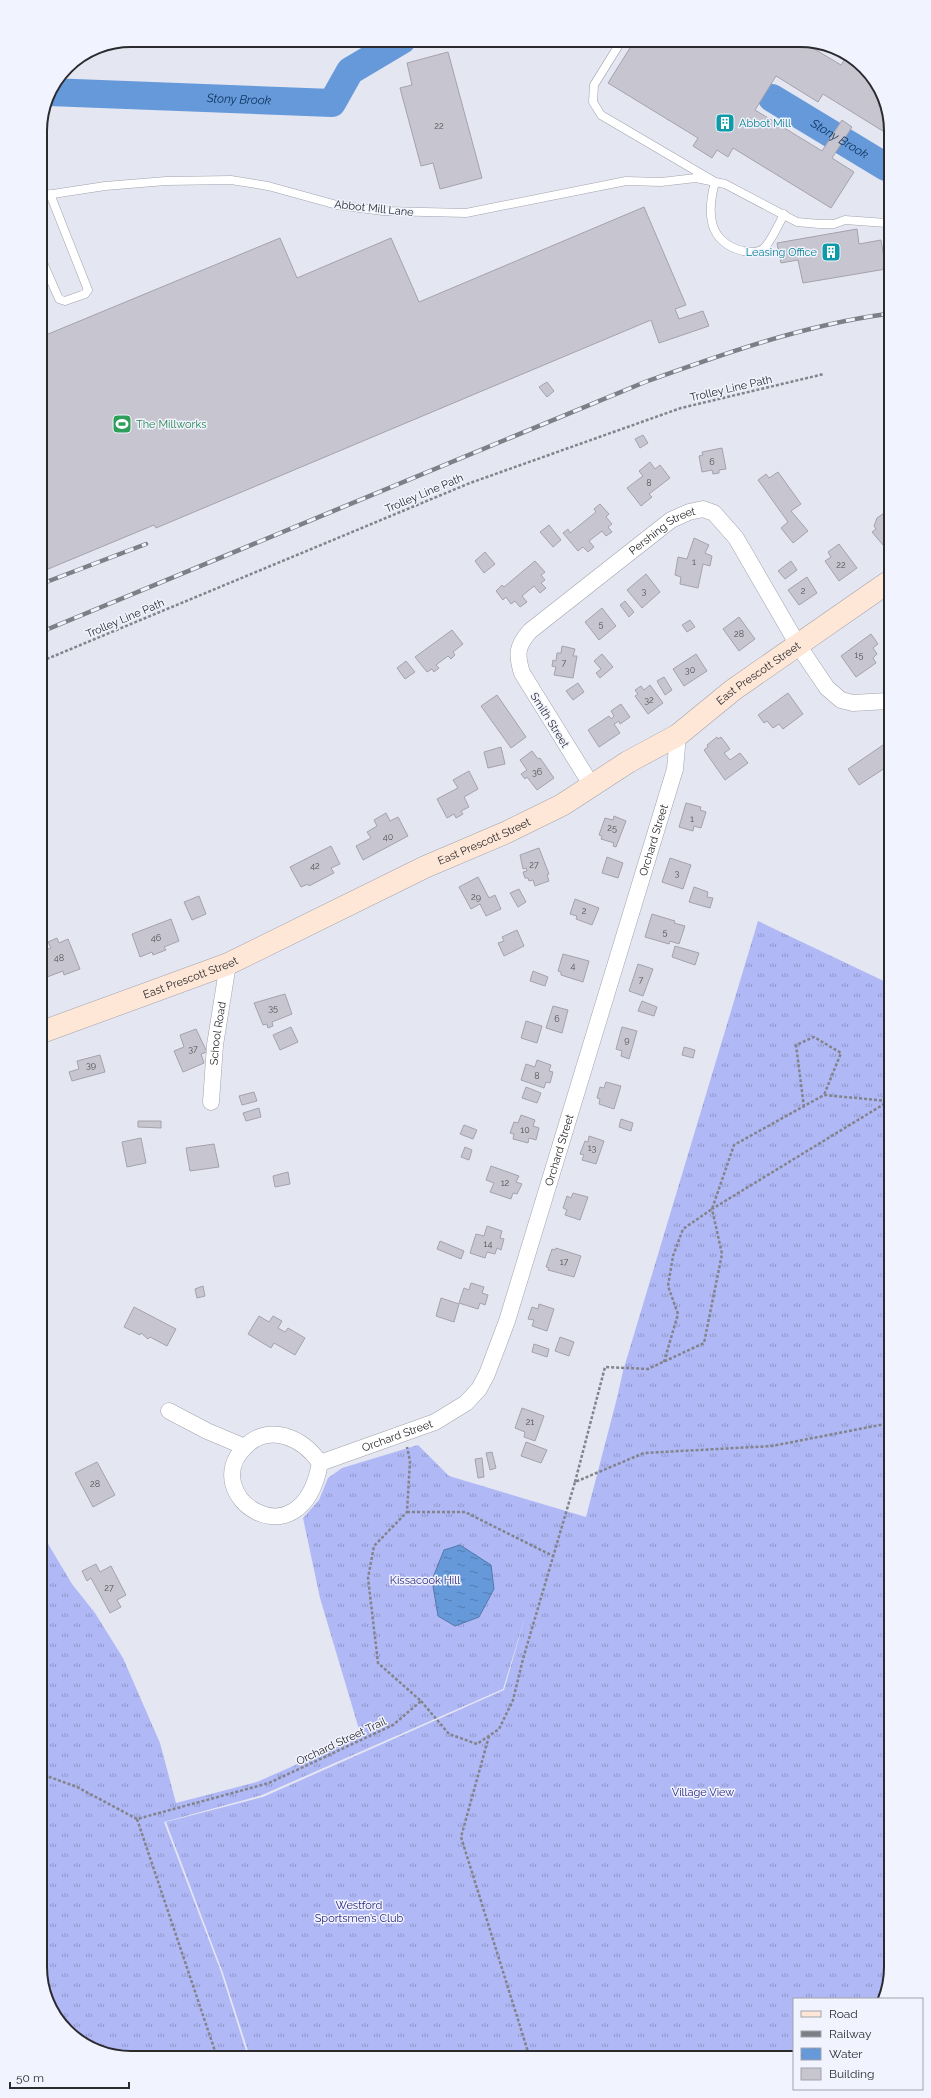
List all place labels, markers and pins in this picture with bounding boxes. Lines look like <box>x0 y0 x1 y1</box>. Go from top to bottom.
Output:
building icon: Abbot Mill <box>714 112 736 134</box>
place label: Abbot Mill <box>739 117 791 130</box>
building icon: Leasing Office <box>820 241 842 263</box>
place label: Leasing Office <box>746 246 818 259</box>
sports icon: The Millworks <box>111 413 133 435</box>
place label: The Millworks <box>136 418 207 431</box>

